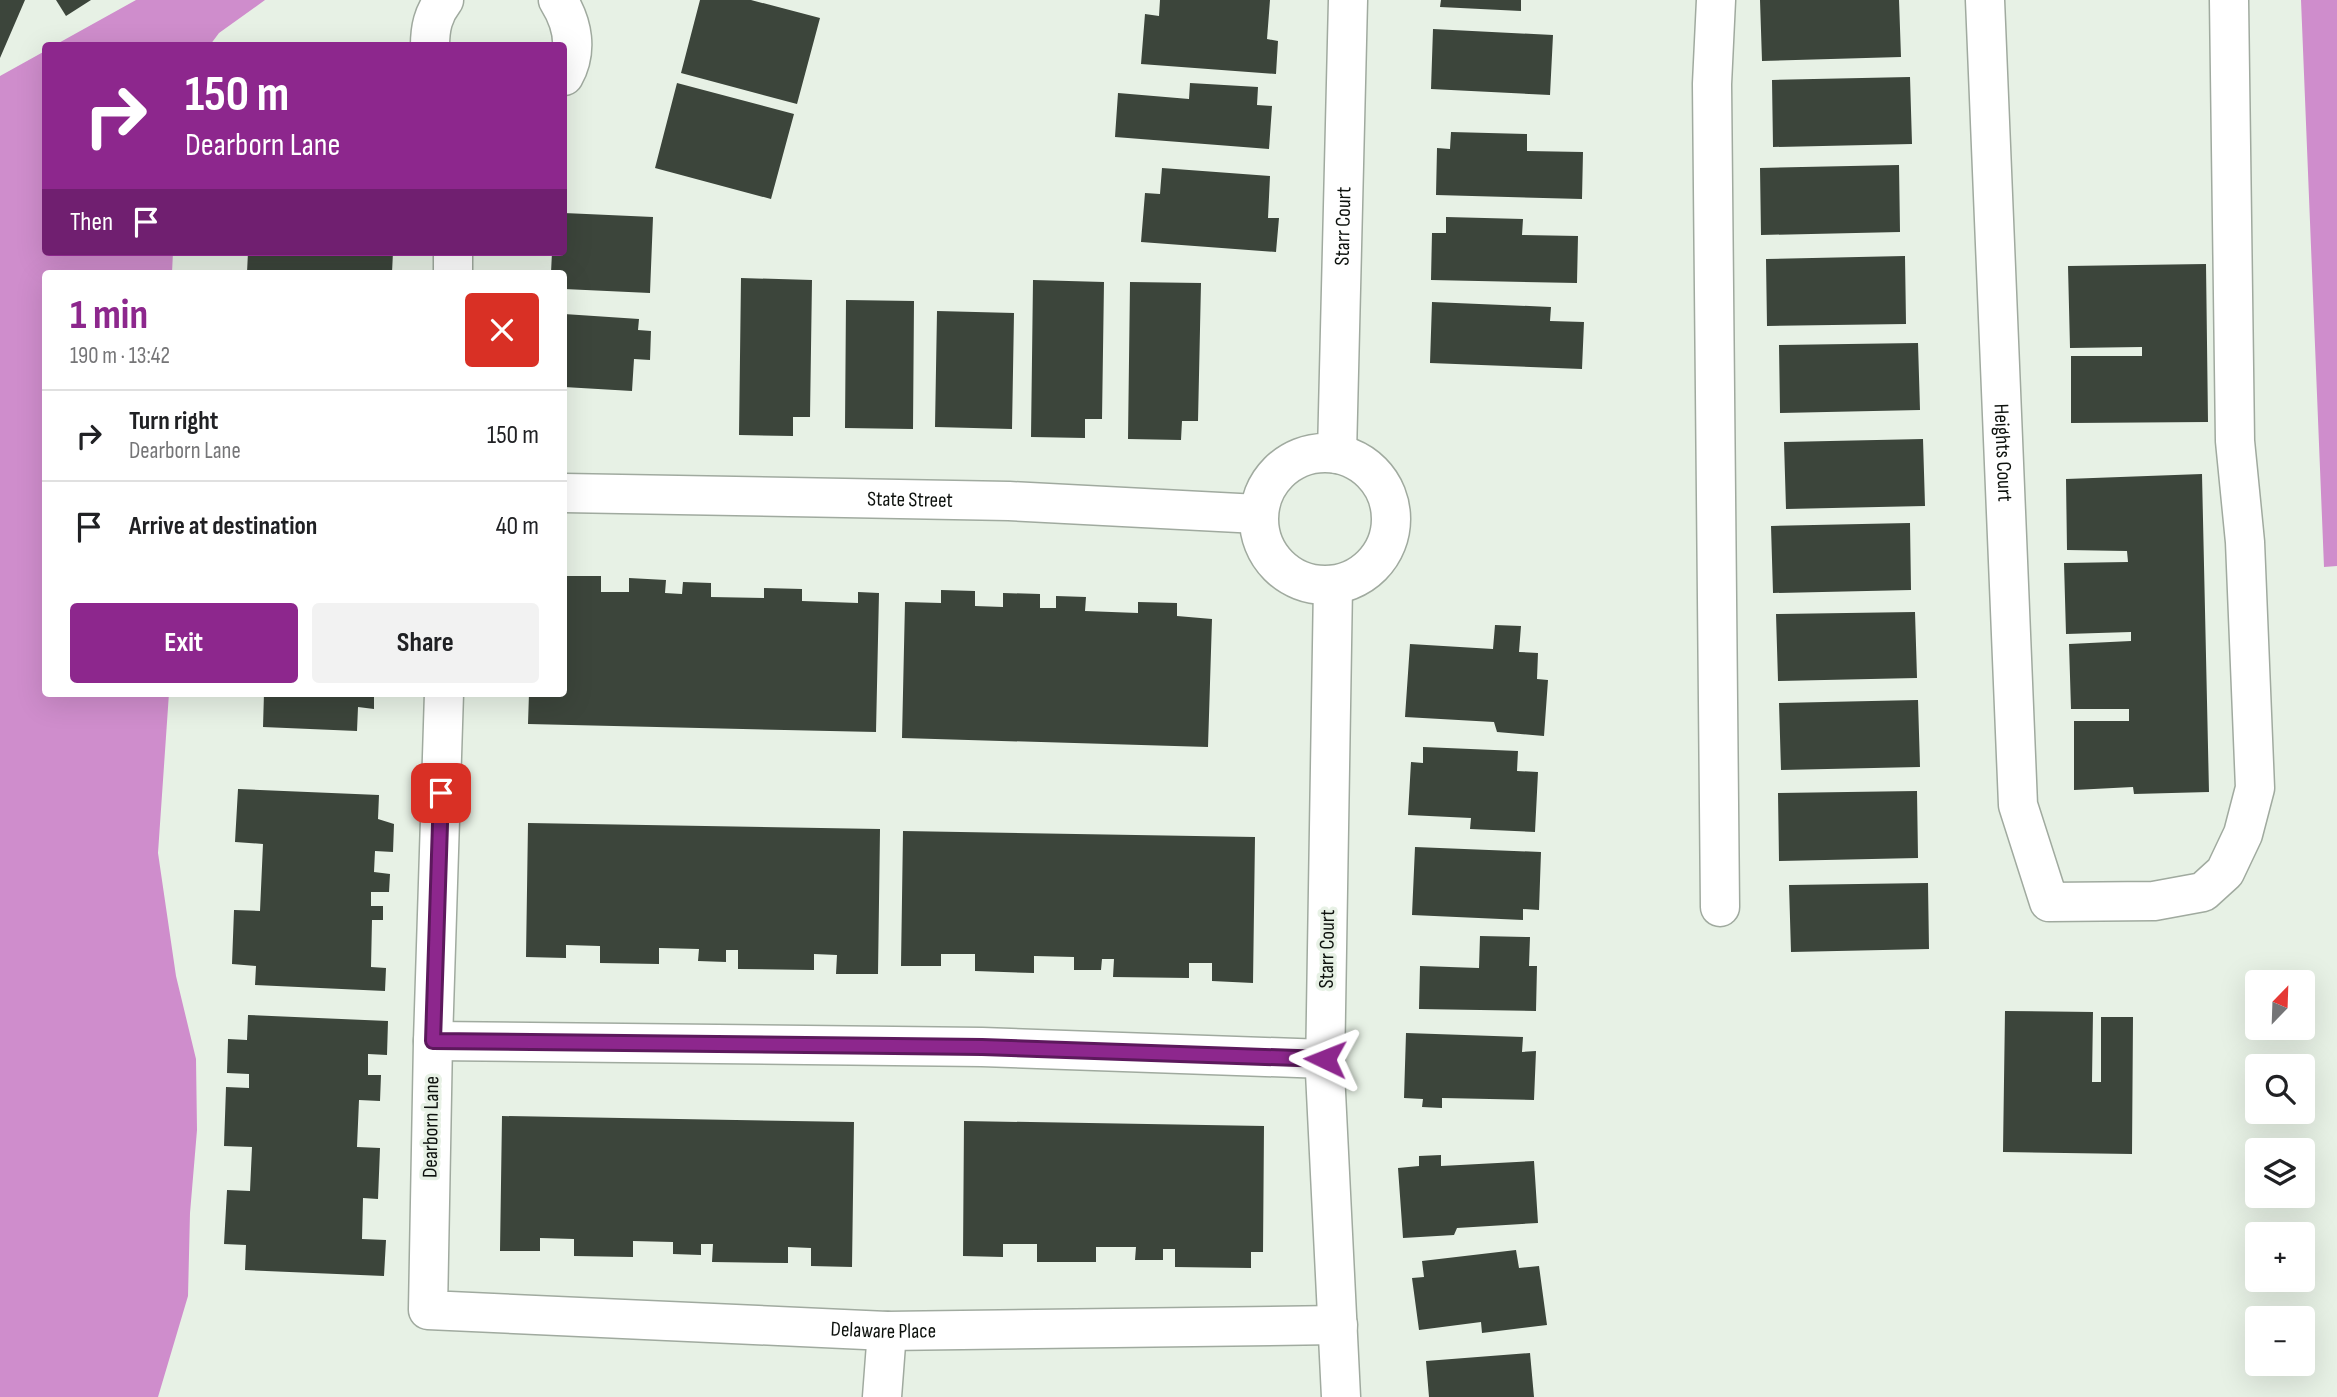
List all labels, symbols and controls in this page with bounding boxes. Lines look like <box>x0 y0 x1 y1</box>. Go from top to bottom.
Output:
text: 150 m <box>185 66 289 125</box>
icon: right <box>70 70 161 161</box>
text: Dearborn Lane <box>185 126 340 165</box>
street label: Starr Court <box>1329 186 1356 266</box>
icon: arrive <box>127 203 165 241</box>
text: Then <box>70 207 113 238</box>
text: 1 min <box>70 290 148 341</box>
button: close <box>465 293 539 367</box>
text: 190 m · 13:42 <box>70 342 170 370</box>
street label: Heights Court <box>1989 403 2018 502</box>
text: Turn right <box>129 406 218 437</box>
icon: right <box>70 417 108 455</box>
text: 150 m <box>487 420 539 451</box>
text: Dearborn Lane <box>129 437 241 465</box>
street label: State Street <box>867 486 953 512</box>
icon: arrive <box>70 508 108 546</box>
text: Arrive at destination <box>129 511 317 542</box>
text: 40 m <box>496 511 539 542</box>
button: Exit <box>70 603 298 683</box>
button: Share <box>312 603 539 683</box>
pin <box>411 763 471 823</box>
icon: arrive <box>422 774 460 812</box>
street label: Starr Court <box>1314 909 1340 989</box>
north arrow <box>2245 970 2315 1040</box>
map controls <box>2245 970 2315 1376</box>
position arrow <box>1288 1022 1362 1096</box>
button: search <box>2245 1054 2315 1124</box>
street label: Dearborn Lane <box>418 1076 444 1178</box>
button: layers <box>2245 1138 2315 1208</box>
button: + <box>2245 1222 2315 1292</box>
button: − <box>2245 1306 2315 1376</box>
street label: Delaware Place <box>830 1316 936 1344</box>

